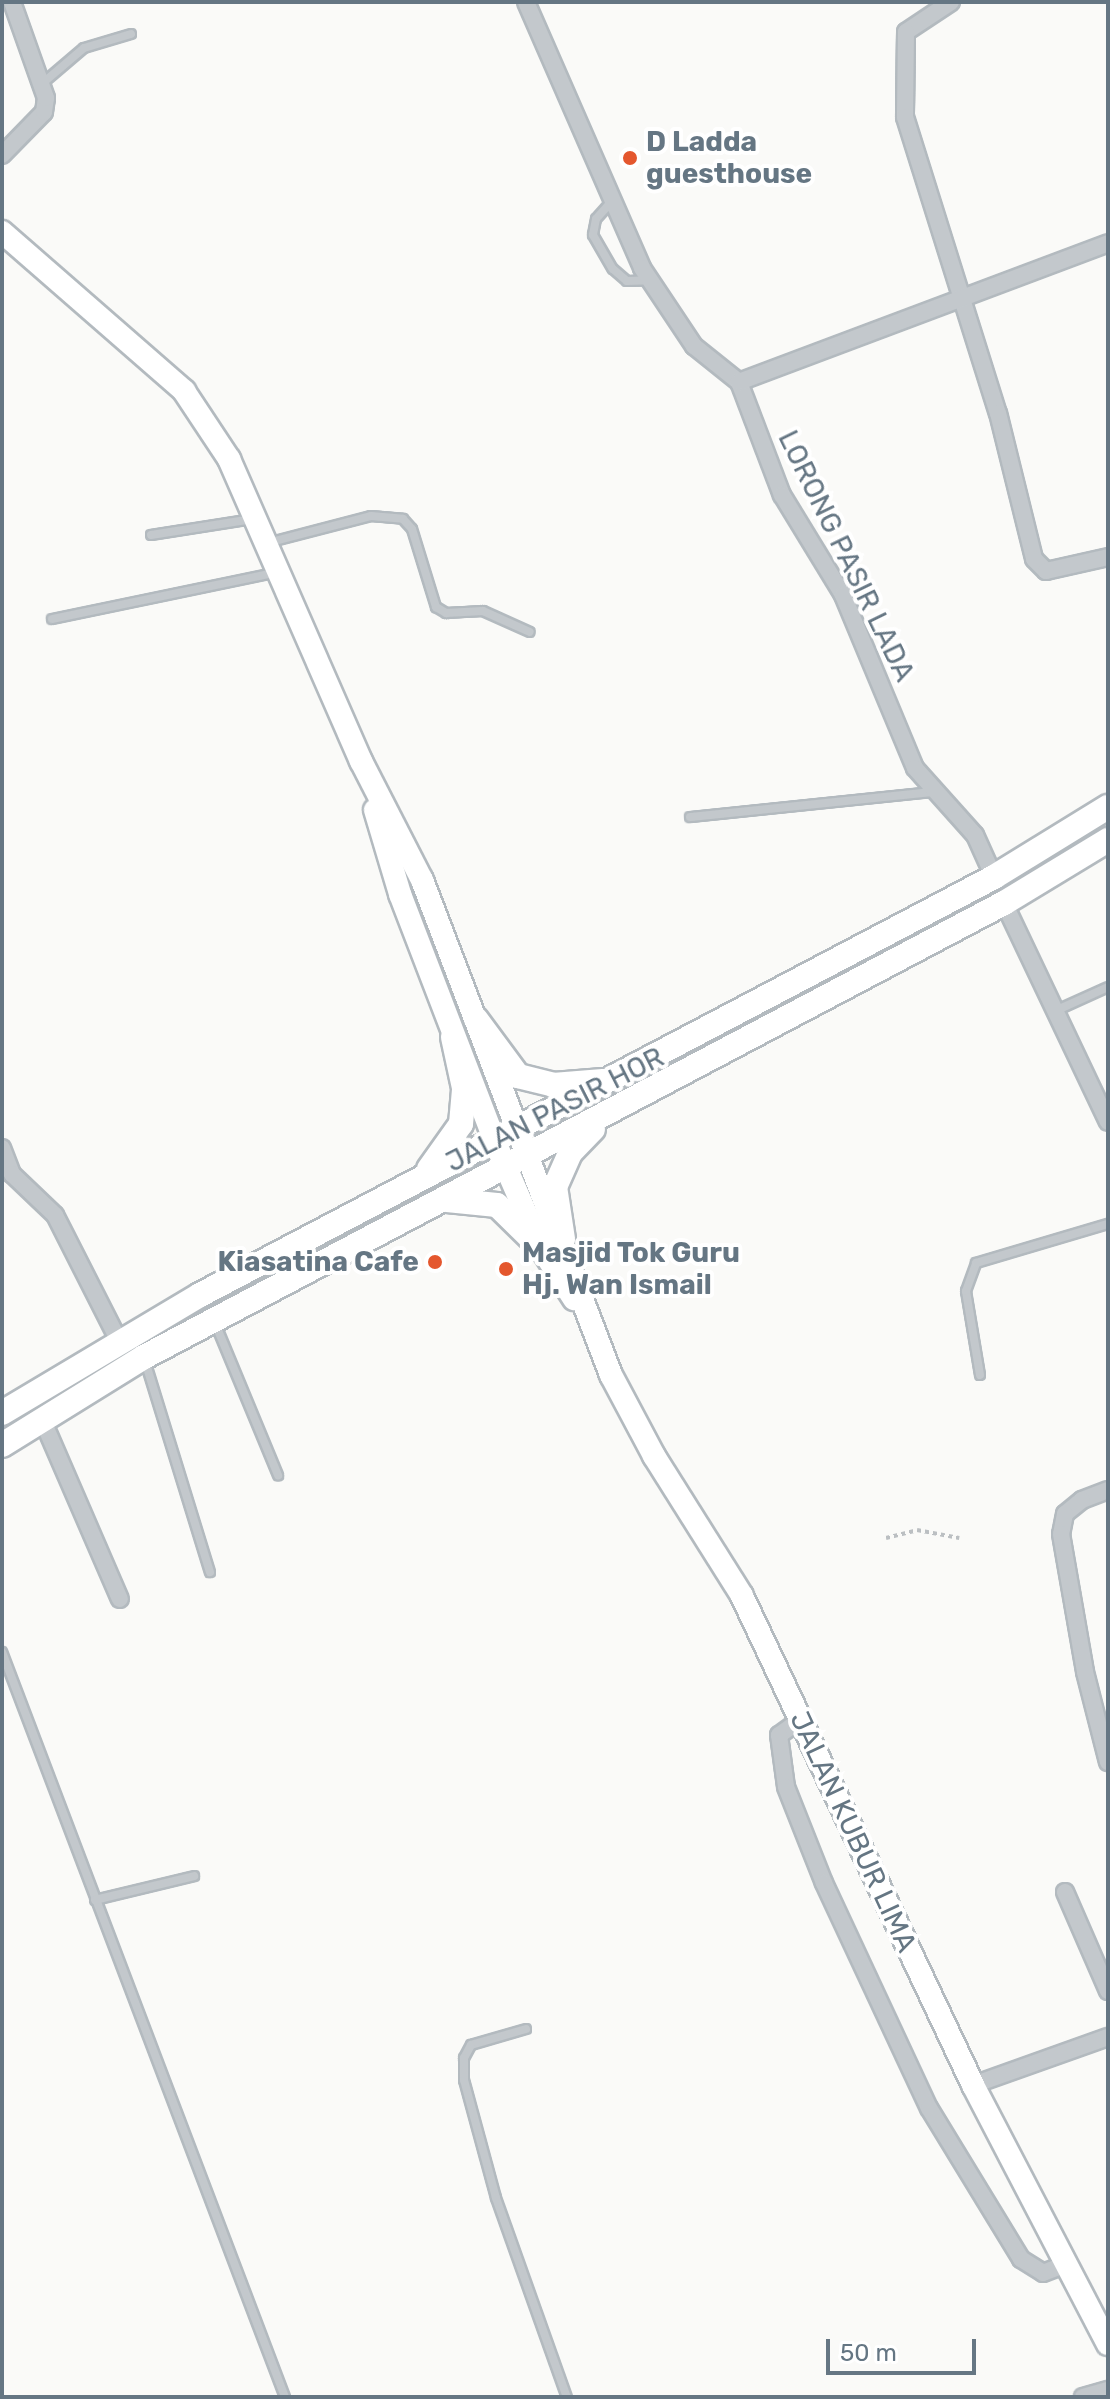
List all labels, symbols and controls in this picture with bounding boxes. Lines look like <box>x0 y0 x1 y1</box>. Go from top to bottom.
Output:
place label: D Ladda guesthouse <box>646 125 812 191</box>
marker: D Ladda guesthouse <box>621 149 639 167</box>
street label: LORONG PASIR LADA <box>771 425 921 687</box>
street label: JALAN PASIR HOR <box>441 1041 669 1179</box>
place label: Masjid Tok Guru Hj. Wan Ismail <box>522 1236 741 1302</box>
place label: Kiasatina Cafe <box>218 1245 419 1279</box>
marker: Kiasatina Cafe <box>426 1253 444 1271</box>
marker: Masjid Tok Guru Hj. Wan Ismail <box>497 1260 515 1278</box>
street label: JALAN KUBUR LIMA <box>783 1706 923 1958</box>
scale bar <box>830 2323 980 2373</box>
text: 50 m <box>840 2339 897 2367</box>

